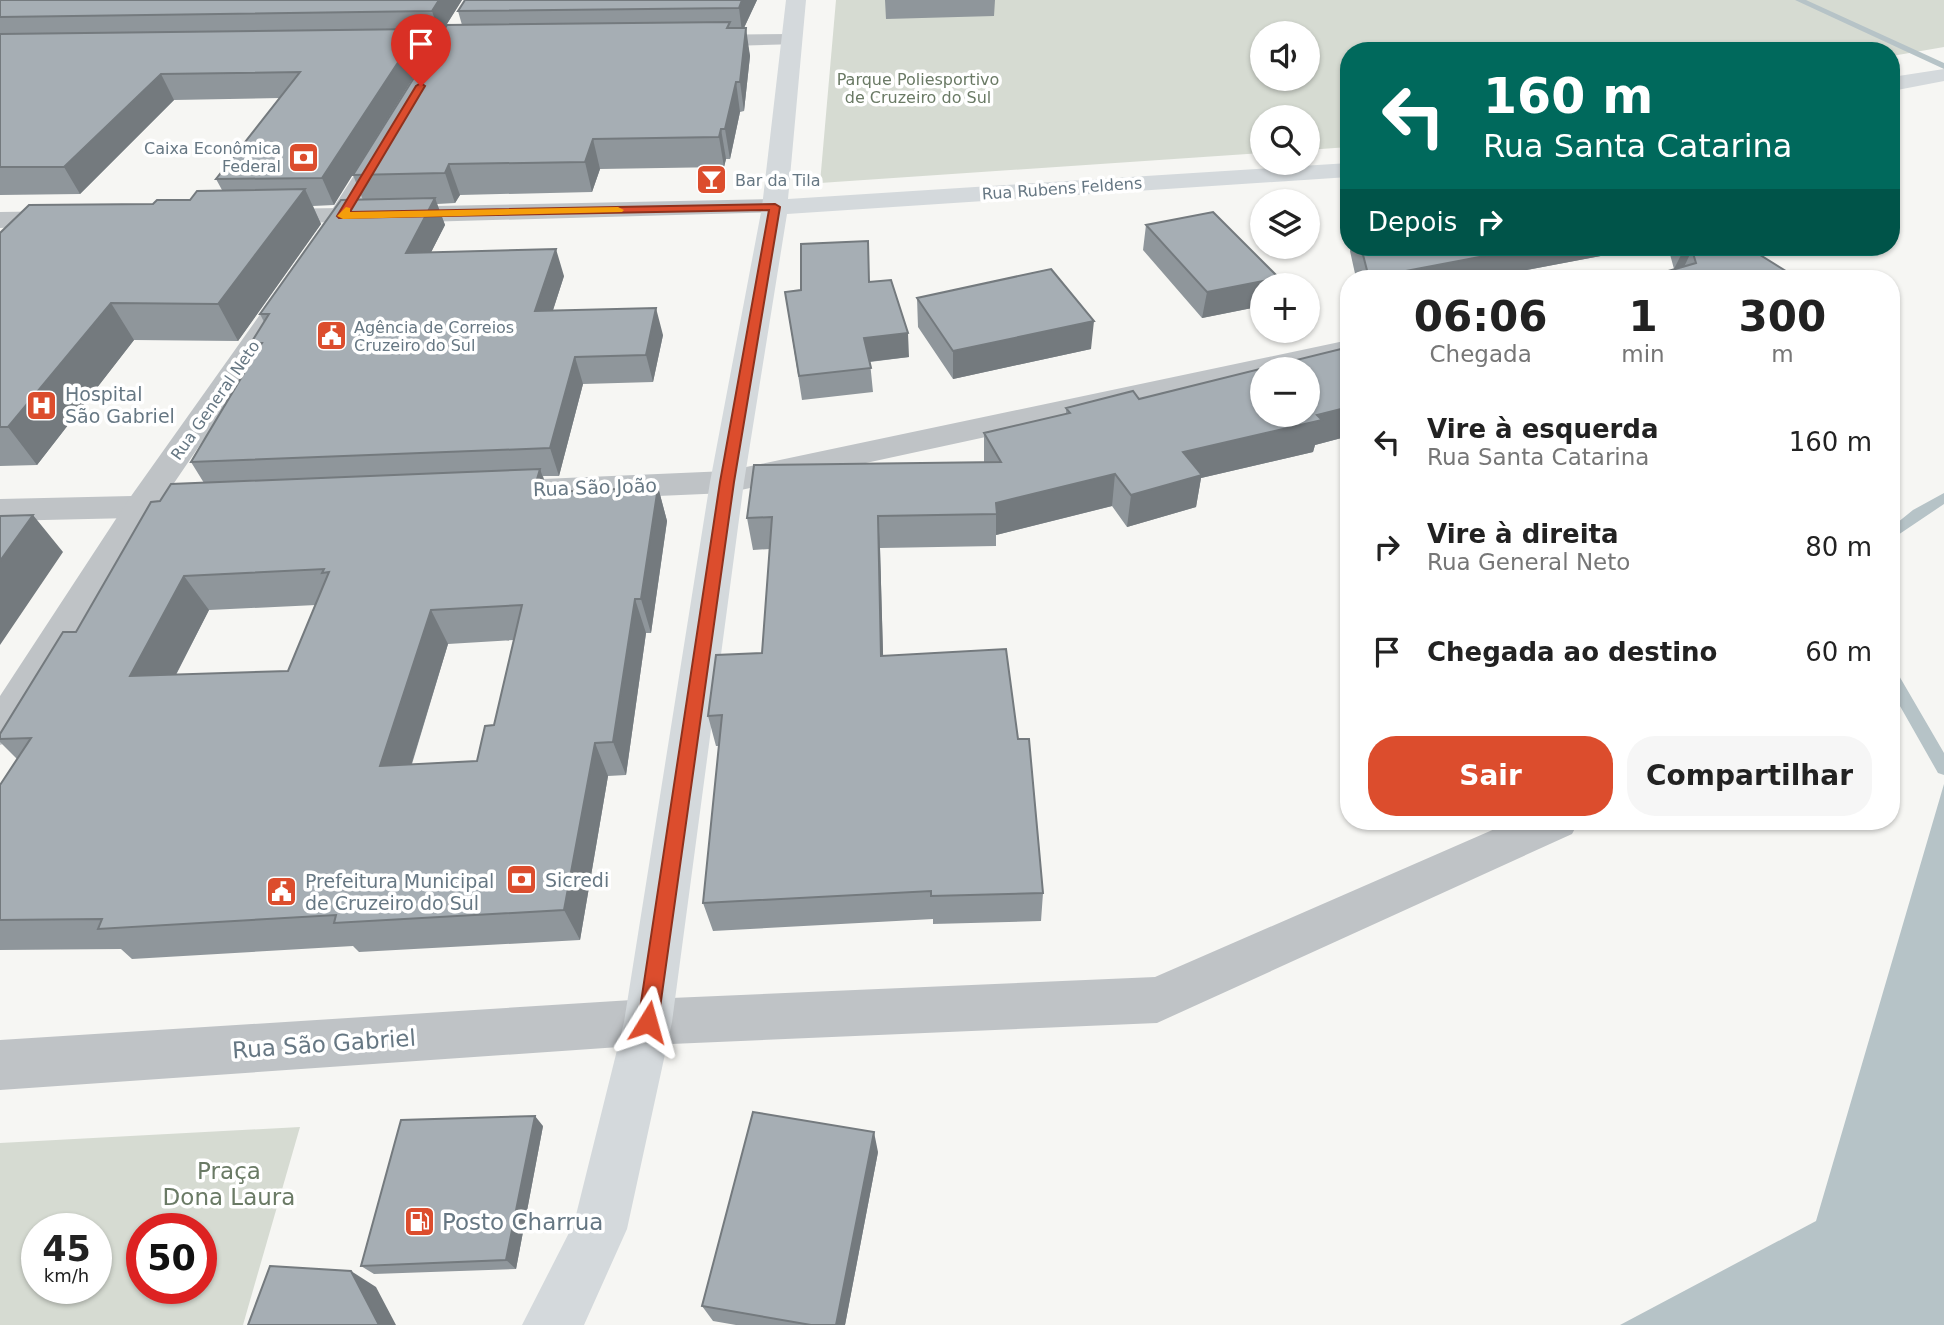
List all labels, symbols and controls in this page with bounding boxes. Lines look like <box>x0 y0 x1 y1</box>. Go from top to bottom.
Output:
pin <box>391 14 451 86</box>
map controls <box>1250 21 1320 427</box>
button: sound <box>1250 21 1320 91</box>
icon: arrive <box>402 25 440 63</box>
text: 160 m <box>1483 68 1653 125</box>
park label: Parque Poliesportivo de Cruzeiro do Sul <box>837 70 999 107</box>
icon: left <box>1368 70 1459 161</box>
button: search <box>1250 105 1320 175</box>
text: Rua Santa Catarina <box>1483 127 1792 165</box>
place label: Caixa Econômica Federal <box>144 139 281 176</box>
bank icon: Caixa Econômica Federal <box>287 140 321 174</box>
bar icon: Bar da Tila <box>695 163 729 197</box>
place label: Bar da Tila <box>735 171 820 190</box>
street label: Rua Rubens Feldens <box>981 173 1143 204</box>
button: layers <box>1250 189 1320 259</box>
icon: right <box>1471 203 1509 241</box>
text: Depois <box>1368 207 1457 237</box>
button: + <box>1250 273 1320 343</box>
text: 06:06 <box>1414 292 1548 341</box>
text: 1 <box>1628 292 1658 341</box>
text: 300 <box>1739 292 1826 341</box>
place label: Agência de Correios Cruzeiro do Sul <box>354 318 514 355</box>
public building icon: Agência de Correios Cruzeiro do Sul <box>314 319 348 353</box>
street label: Rua General Neto <box>167 337 264 464</box>
text: Chegada <box>1430 341 1532 367</box>
text: min <box>1621 341 1665 367</box>
text: m <box>1771 341 1794 367</box>
button: − <box>1250 357 1320 427</box>
place label: Hospital São Gabriel <box>65 383 175 427</box>
hospital icon: Hospital São Gabriel <box>25 388 59 422</box>
text: Vire à esquerda <box>1427 414 1659 444</box>
icon: left <box>1368 423 1406 461</box>
text: 160 m <box>1789 427 1872 457</box>
text: Rua Santa Catarina <box>1427 444 1649 470</box>
street label: Rua São João <box>533 474 657 500</box>
text: Vire à direita <box>1427 519 1619 549</box>
icon: right <box>1368 528 1406 566</box>
text: 80 m <box>1805 532 1872 562</box>
text: Rua General Neto <box>1427 549 1630 575</box>
icon: arrive <box>1368 633 1406 671</box>
text: Chegada ao destino <box>1427 637 1717 667</box>
text: 60 m <box>1805 637 1872 667</box>
button: Sair <box>1368 736 1613 816</box>
button: Compartilhar <box>1627 736 1872 816</box>
bank icon: Sicredi <box>505 863 539 897</box>
place label: Sicredi <box>545 869 609 891</box>
place label: Prefeitura Municipal de Cruzeiro do Sul <box>305 870 494 914</box>
public building icon: Prefeitura Municipal de Cruzeiro do Sul <box>265 875 299 909</box>
position arrow <box>611 985 685 1059</box>
street label: Rua São Gabriel <box>231 1025 417 1063</box>
park label: Praça Dona Laura <box>163 1158 295 1210</box>
fuel station icon: Posto Charrua <box>402 1205 436 1239</box>
place label: Posto Charrua <box>442 1209 603 1235</box>
speed limit sign: 50 <box>126 1213 217 1304</box>
text: 45 <box>42 1229 91 1269</box>
text: km/h <box>44 1265 89 1286</box>

